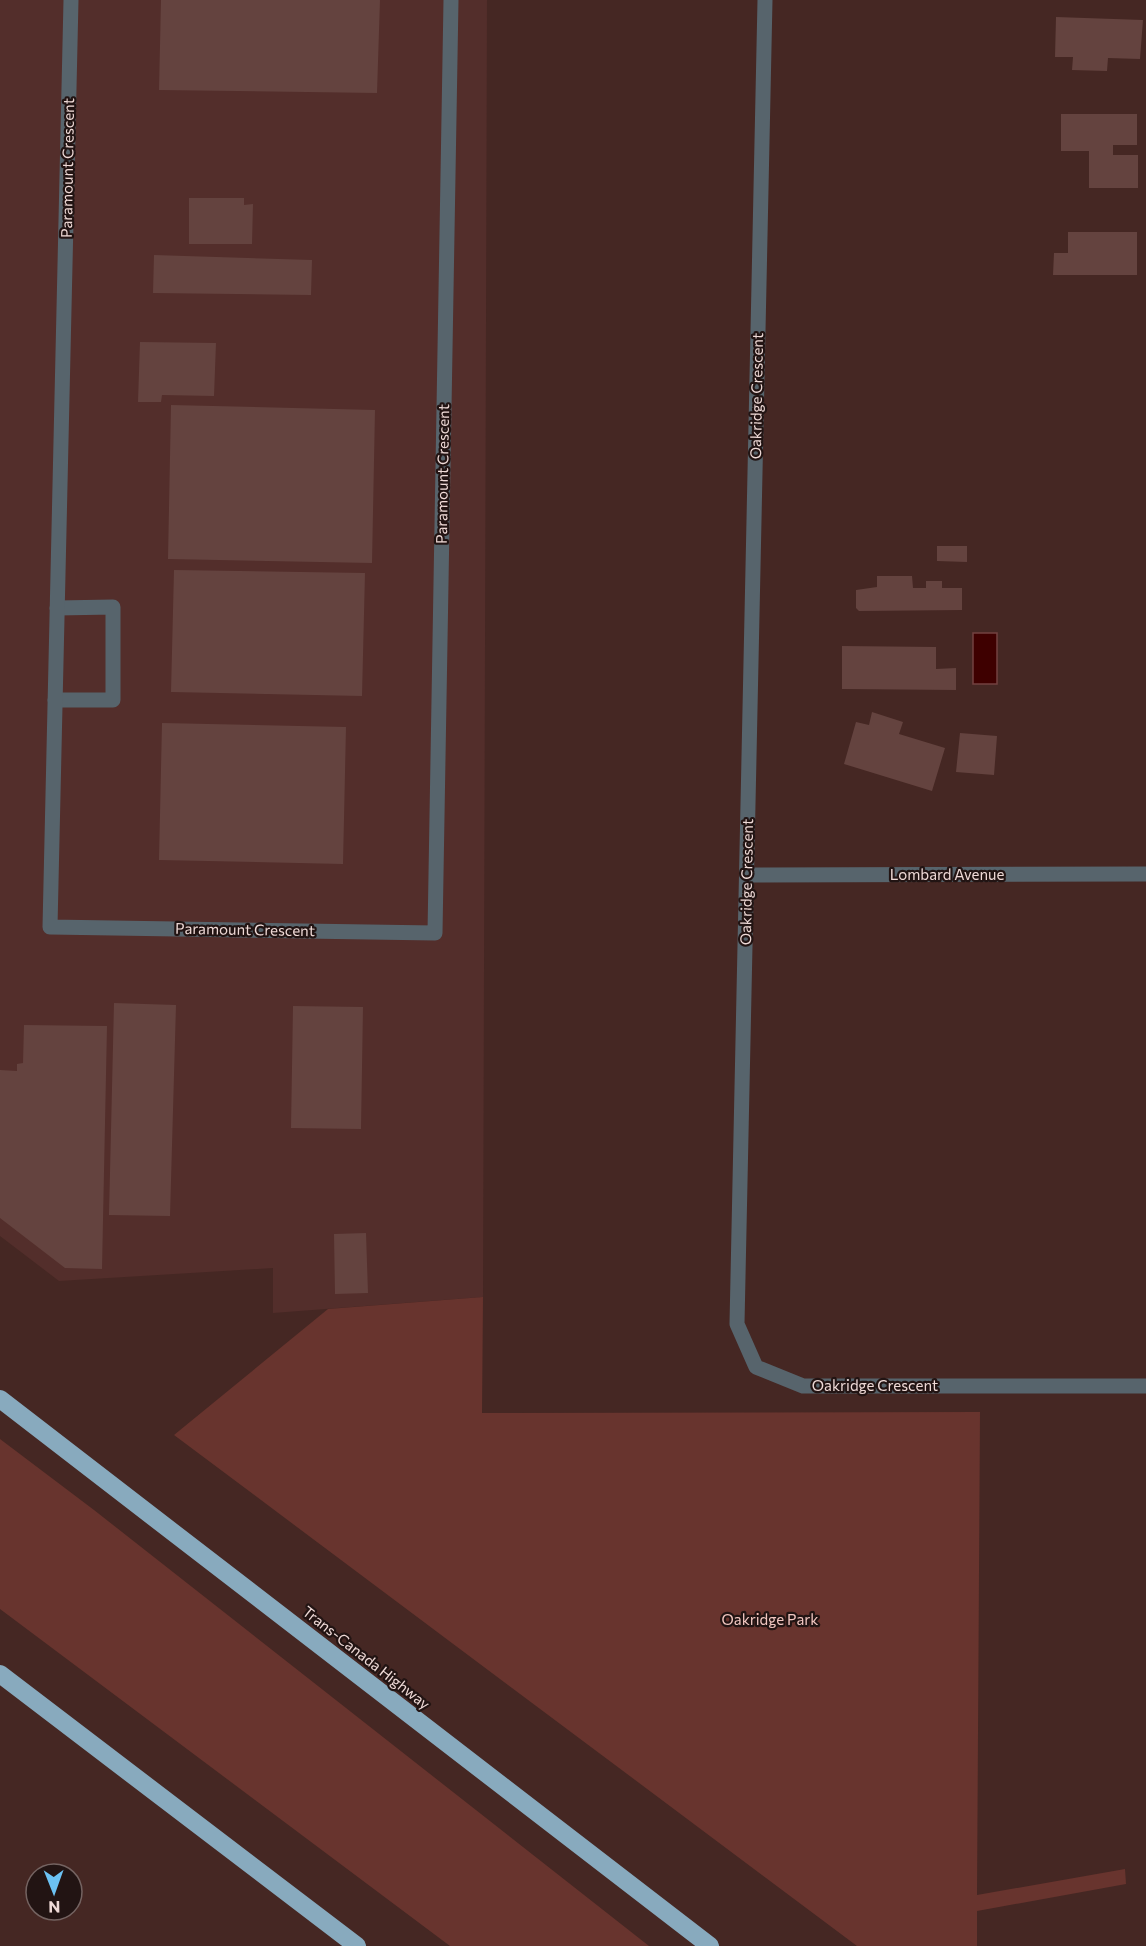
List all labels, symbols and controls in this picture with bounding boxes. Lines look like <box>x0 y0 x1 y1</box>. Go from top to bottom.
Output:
street label: Paramount Crescent <box>57 98 77 238</box>
street label: Oakridge Crescent <box>746 333 766 459</box>
street label: Paramount Crescent <box>432 404 452 544</box>
street label: Oakridge Crescent <box>736 819 756 945</box>
street label: Lombard Avenue <box>890 865 1004 883</box>
street label: Paramount Crescent <box>175 919 315 939</box>
street label: Oakridge Crescent <box>812 1376 938 1394</box>
street label: Trans-Canada Highway <box>299 1602 434 1713</box>
park label: Oakridge Park <box>722 1610 818 1628</box>
north arrow <box>24 1862 84 1922</box>
text: N <box>48 1898 60 1917</box>

